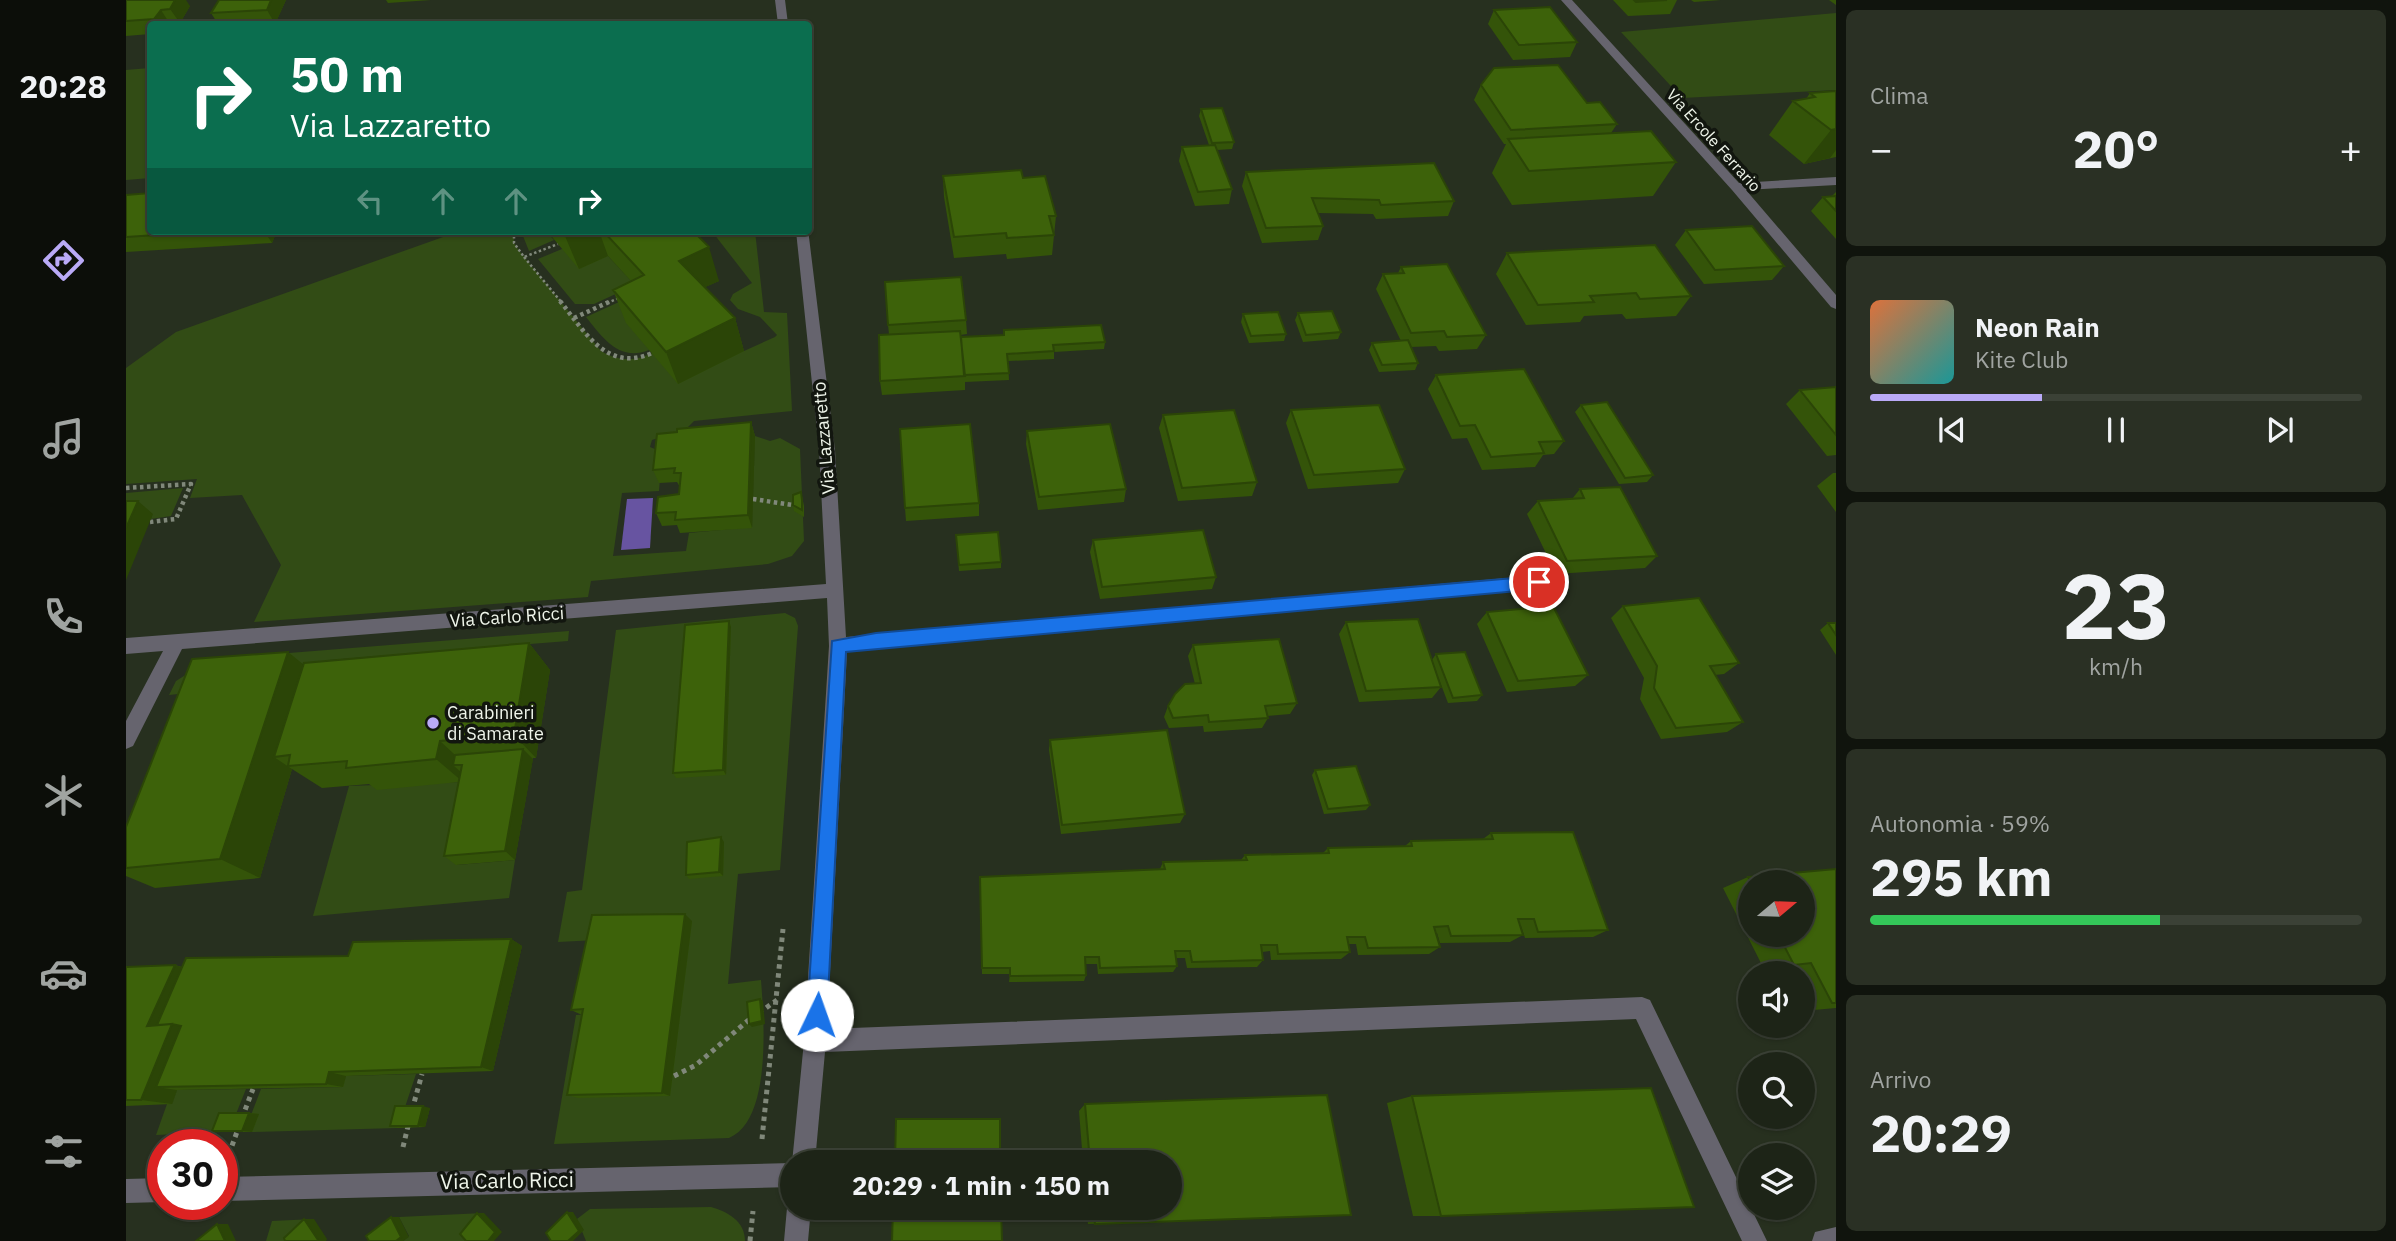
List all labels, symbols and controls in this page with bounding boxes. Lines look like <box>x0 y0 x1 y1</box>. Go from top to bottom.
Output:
text: 50 m <box>290 42 404 105</box>
icon: right <box>175 49 266 140</box>
text: 20:28 <box>19 65 107 107</box>
text: Clima <box>1870 80 1929 110</box>
street label: Via Ercole Ferrario <box>1663 84 1765 196</box>
text: Via Lazzaretto <box>290 104 491 146</box>
text: 20° <box>2073 115 2159 182</box>
text: − <box>1870 124 1893 173</box>
text: + <box>2339 124 2362 173</box>
icon: left <box>351 182 389 220</box>
icon: ahead <box>424 182 462 220</box>
icon: ahead <box>497 182 535 220</box>
icon: right <box>570 182 608 220</box>
icon: directions <box>39 236 88 285</box>
text: Neon Rain <box>1975 310 2100 344</box>
text: Kite Club <box>1975 344 2068 374</box>
street label: Via Lazzaretto <box>807 381 840 495</box>
icon: previous <box>1933 411 1971 449</box>
icon: pause <box>2097 411 2135 449</box>
icon: next <box>2261 411 2299 449</box>
icon: music <box>39 414 88 463</box>
text: 23 <box>2061 546 2171 664</box>
pin <box>1509 552 1569 612</box>
icon: arrive <box>1520 563 1558 601</box>
icon: phone <box>39 592 88 641</box>
street label: Via Carlo Ricci <box>449 601 565 632</box>
text: km/h <box>2089 651 2143 681</box>
place label: Carabinieri di Samarate <box>447 701 544 745</box>
marker: Carabinieri di Samarate <box>425 715 441 731</box>
icon: climate <box>39 771 88 820</box>
text: Autonomia · 59% <box>1870 808 2050 838</box>
text: 295 km <box>1870 843 2052 910</box>
north arrow <box>1738 870 1815 947</box>
map controls <box>1738 870 1815 1220</box>
icon: car <box>39 949 88 998</box>
button: sound <box>1738 961 1815 1038</box>
position arrow <box>780 978 854 1052</box>
button: search <box>1738 1052 1815 1129</box>
text: Arrivo <box>1870 1064 1931 1094</box>
text: 20:29 <box>1870 1099 2012 1166</box>
icon: filters <box>39 1127 88 1176</box>
speed limit sign: 30 <box>147 1129 238 1220</box>
button: layers <box>1738 1143 1815 1220</box>
street label: Via Carlo Ricci <box>440 1165 574 1195</box>
text: 20:29 · 1 min · 150 m <box>852 1168 1110 1202</box>

